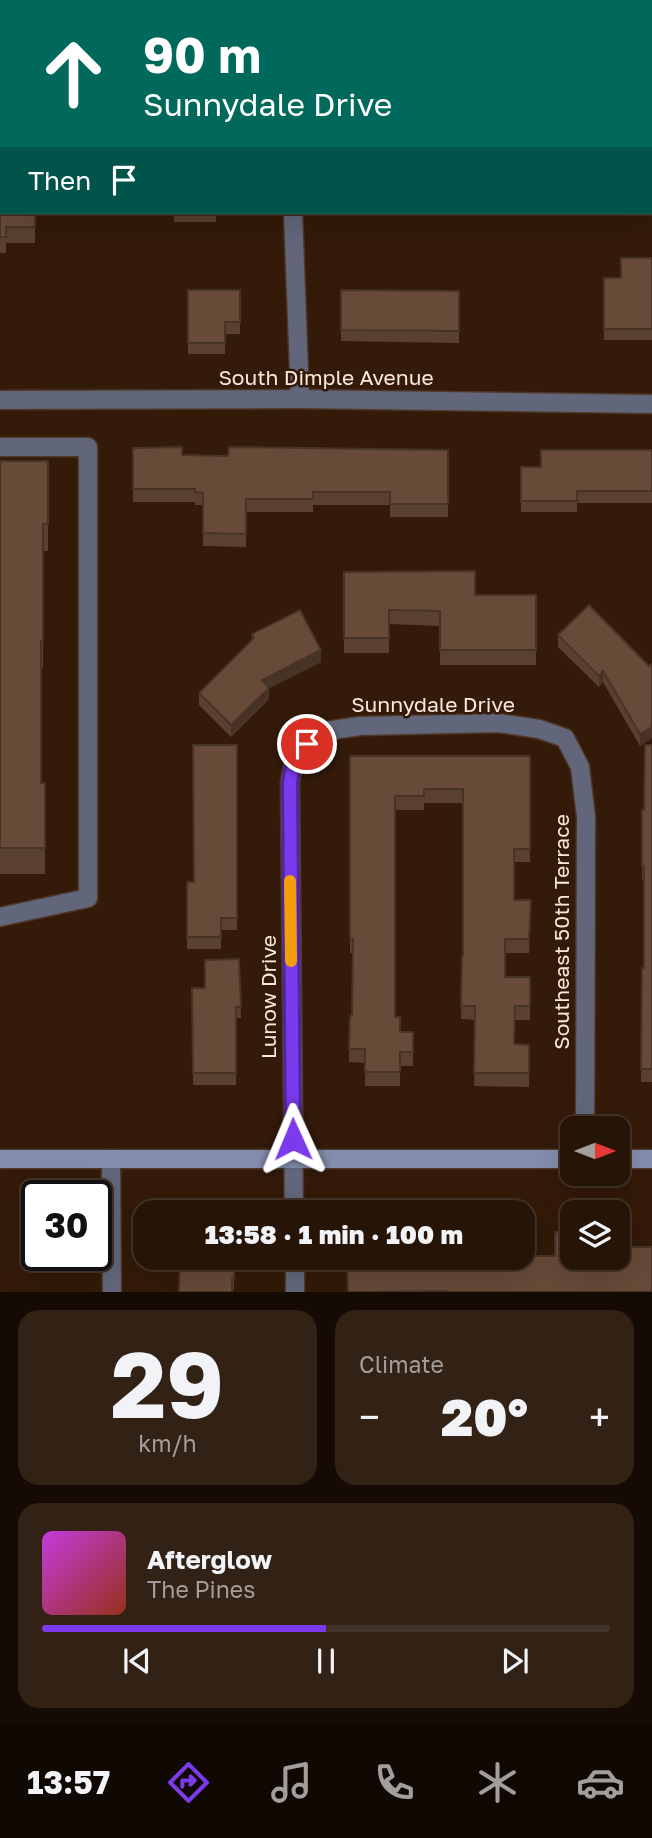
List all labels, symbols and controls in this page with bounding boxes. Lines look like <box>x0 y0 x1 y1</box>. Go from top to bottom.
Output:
text: 90 m <box>143 25 261 84</box>
icon: ahead <box>28 28 119 119</box>
text: Sunnydale Drive <box>143 85 392 123</box>
icon: arrive <box>105 161 143 199</box>
text: Then <box>28 165 91 196</box>
street label: South Dimple Avenue <box>218 364 434 390</box>
street label: Sunnydale Drive <box>351 691 515 717</box>
pin <box>277 714 337 774</box>
icon: arrive <box>288 725 326 763</box>
street label: Southeast 50th Terrace <box>548 814 574 1050</box>
street label: Lunow Drive <box>255 935 281 1059</box>
position arrow <box>256 1102 330 1176</box>
north arrow <box>560 1116 630 1186</box>
map controls <box>560 1116 630 1270</box>
speed limit sign: 30 <box>21 1180 112 1271</box>
button: layers <box>560 1200 630 1270</box>
text: 13:58 · 1 min · 100 m <box>205 1219 463 1250</box>
text: 29 <box>111 1329 224 1438</box>
text: Climate <box>359 1350 444 1378</box>
text: 20° <box>441 1385 528 1447</box>
text: − <box>359 1394 380 1439</box>
text: + <box>589 1394 610 1439</box>
text: km/h <box>138 1429 197 1457</box>
text: Afterglow <box>147 1544 272 1575</box>
text: The Pines <box>147 1575 255 1603</box>
icon: previous <box>118 1642 156 1680</box>
icon: pause <box>307 1642 345 1680</box>
icon: next <box>496 1642 534 1680</box>
icon: directions <box>164 1758 213 1807</box>
icon: music <box>267 1758 316 1807</box>
icon: phone <box>370 1758 419 1807</box>
icon: climate <box>473 1758 522 1807</box>
icon: car <box>576 1758 625 1807</box>
text: 13:57 <box>27 1763 110 1801</box>

